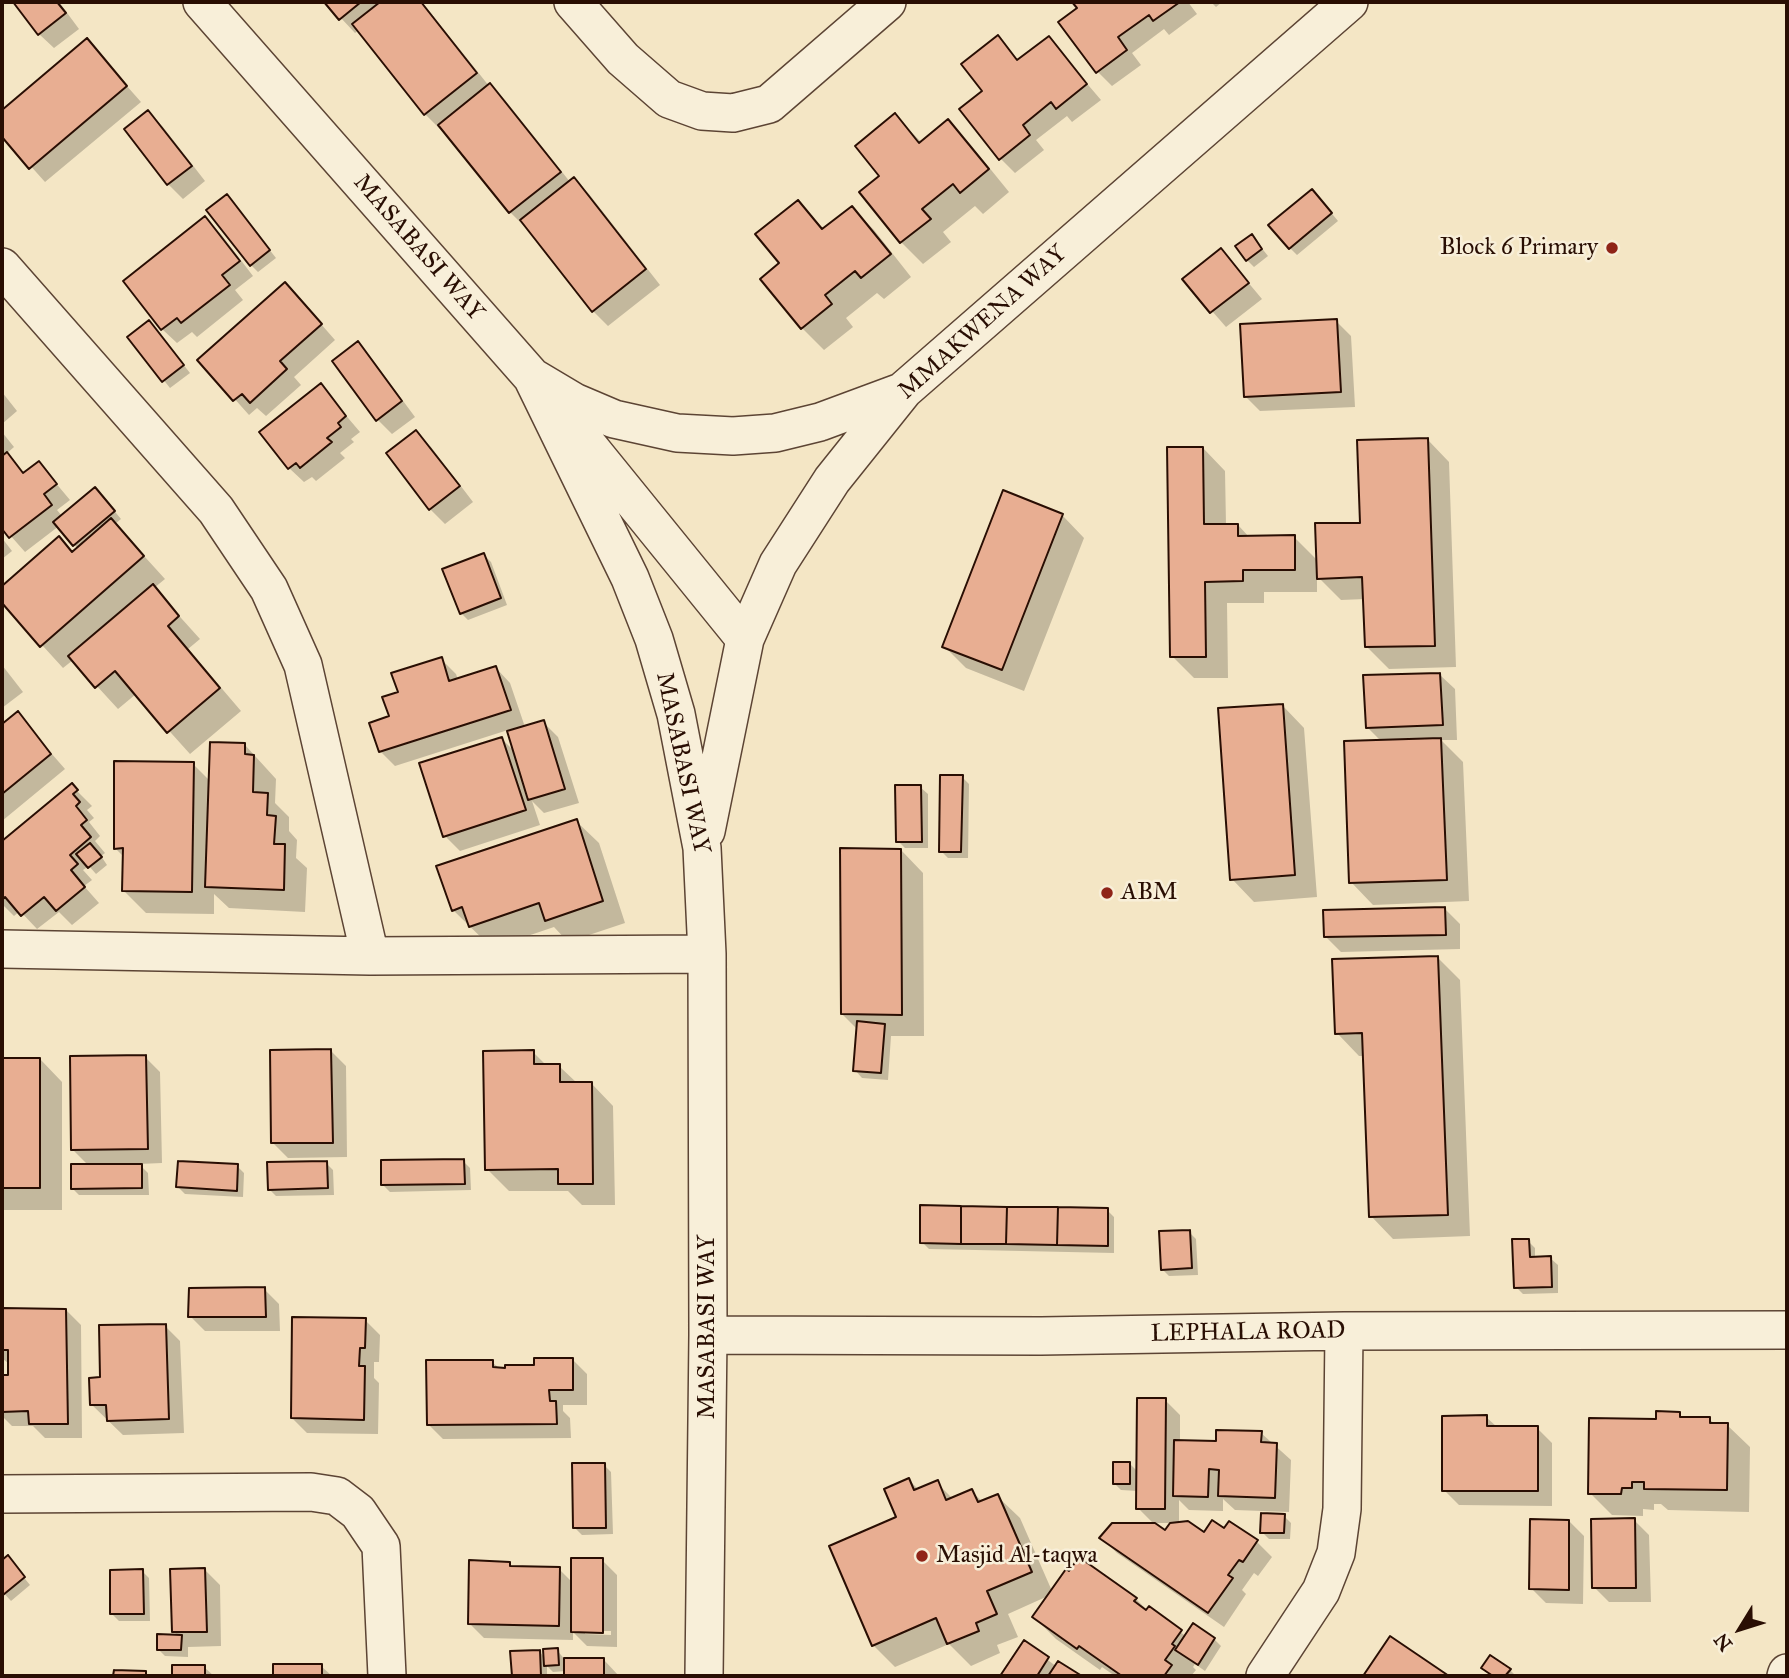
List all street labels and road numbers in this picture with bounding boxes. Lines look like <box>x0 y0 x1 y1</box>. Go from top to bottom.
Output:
street label: MASABASI WAY <box>347 169 489 327</box>
street label: MMAKWENA WAY <box>893 240 1073 406</box>
street label: MASABASI WAY <box>649 670 715 856</box>
street label: MASABASI WAY <box>694 1235 722 1419</box>
street label: LEPHALA ROAD <box>1150 1317 1346 1349</box>

